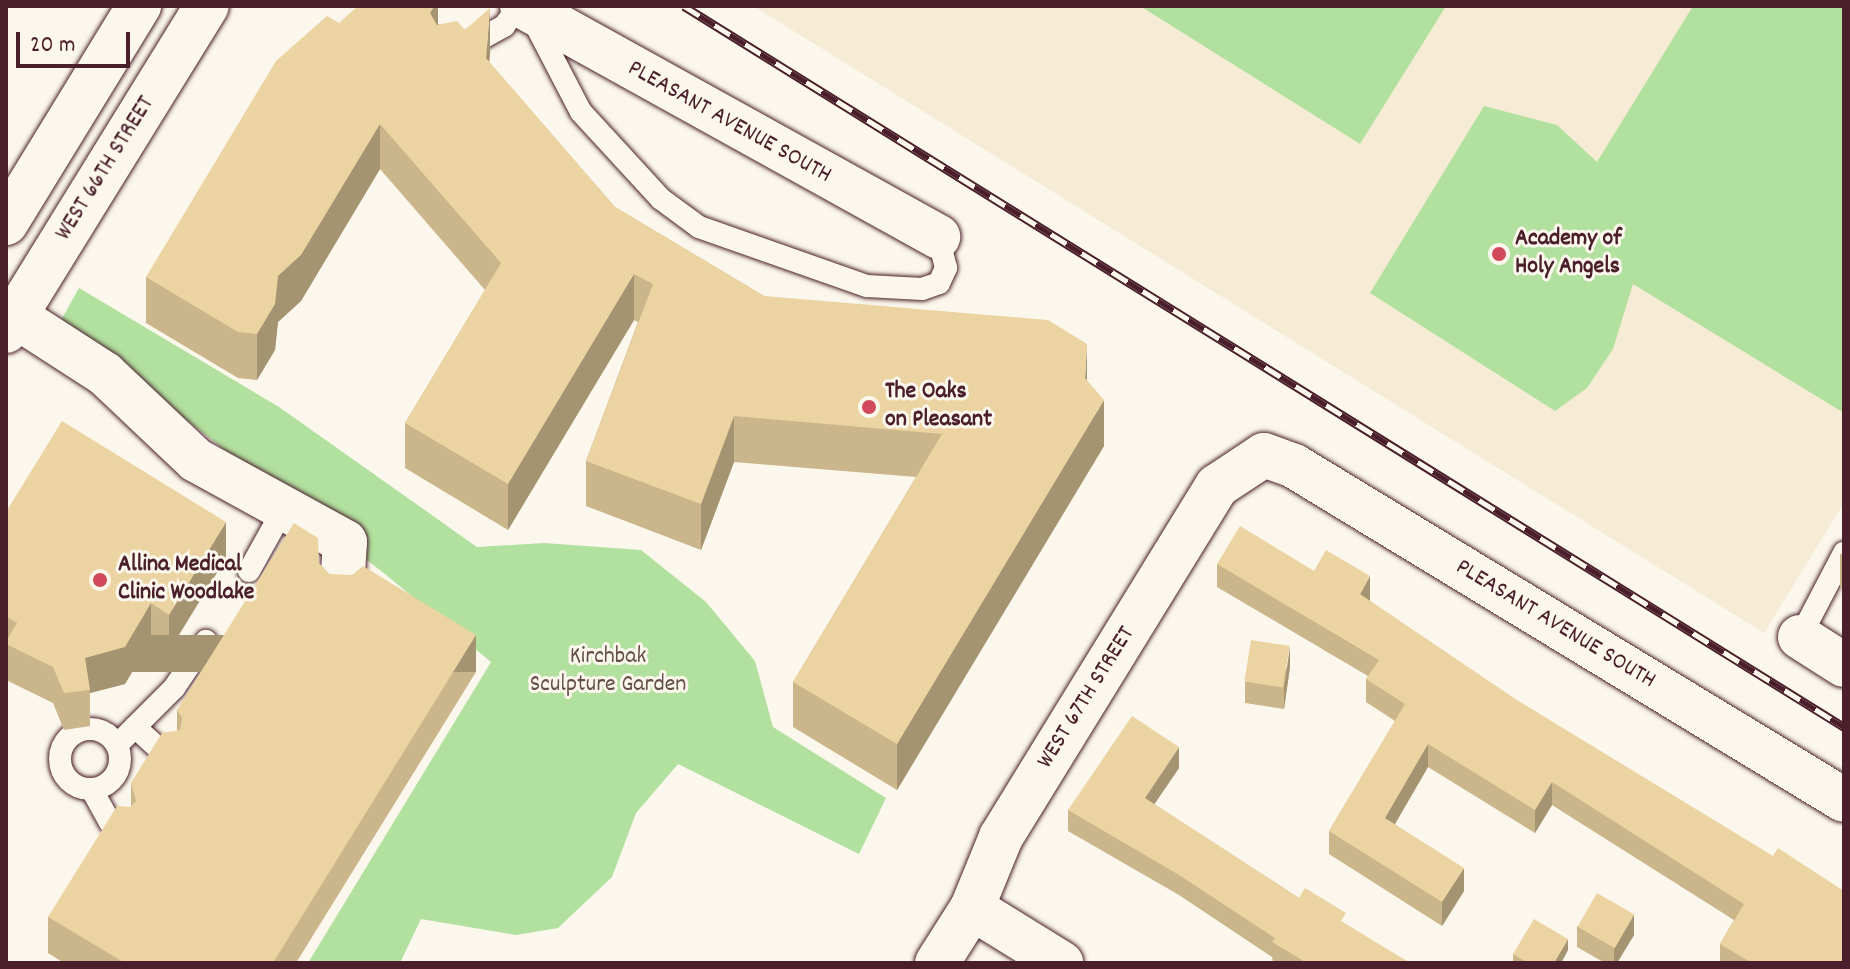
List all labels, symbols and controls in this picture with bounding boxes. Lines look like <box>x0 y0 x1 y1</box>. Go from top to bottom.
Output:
scale bar <box>20 16 134 66</box>
text: 20 m <box>30 29 76 63</box>
street label: PLEASANT AVENUE SOUTH <box>622 55 836 191</box>
street label: WEST 66TH STREET <box>50 92 162 246</box>
place label: Academy of Holy Angels <box>1515 226 1622 282</box>
marker: Academy of Holy Angels <box>1490 245 1508 263</box>
place label: The Oaks on Pleasant <box>885 379 992 435</box>
marker: The Oaks on Pleasant <box>860 398 878 416</box>
place label: Allina Medical Clinic Woodlake <box>118 552 254 608</box>
street label: PLEASANT AVENUE SOUTH <box>1450 554 1660 696</box>
marker: Allina Medical Clinic Woodlake <box>89 569 111 591</box>
street label: WEST 67TH STREET <box>1032 622 1142 774</box>
park label: Kirchbak Sculpture Garden <box>530 644 686 700</box>

